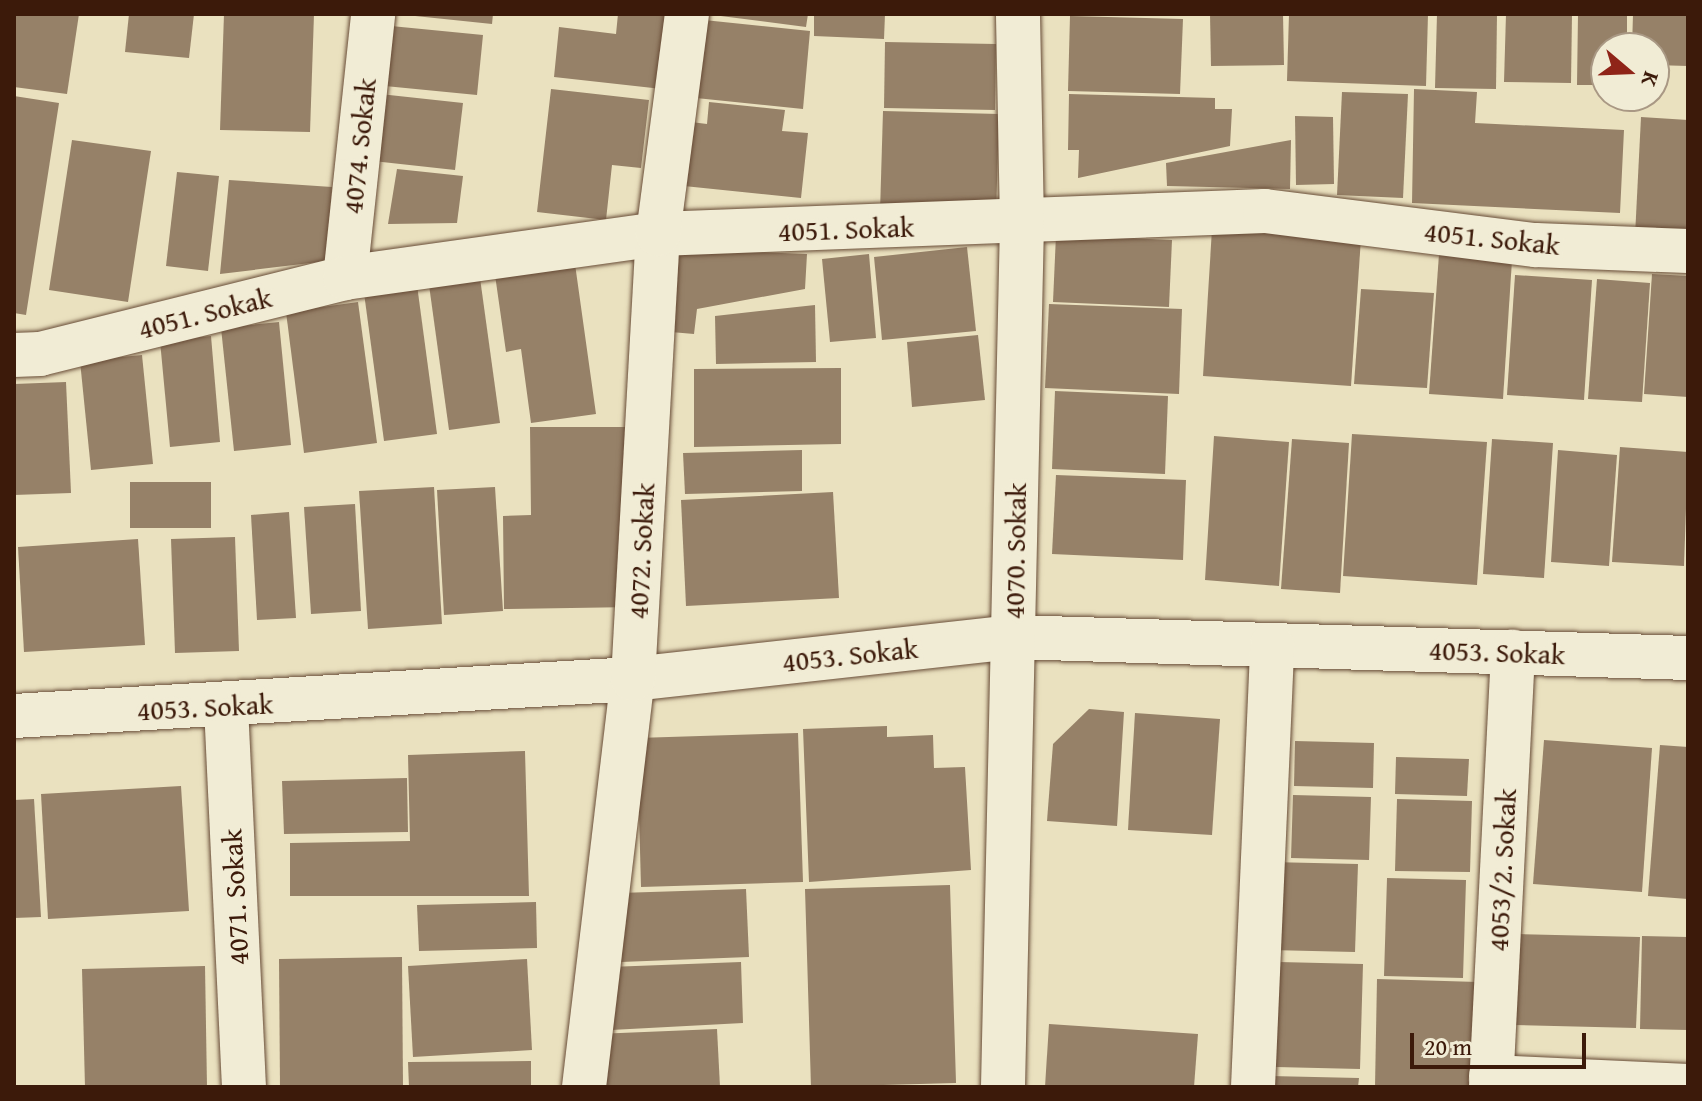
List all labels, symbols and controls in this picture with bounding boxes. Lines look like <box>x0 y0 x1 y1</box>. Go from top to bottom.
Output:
north arrow <box>1590 32 1670 112</box>
text: K <box>1633 67 1668 91</box>
street label: 4074. Sokak <box>335 76 383 216</box>
street label: 4051. Sokak <box>777 210 915 248</box>
street label: 4051. Sokak <box>1422 214 1562 262</box>
street label: 4051. Sokak <box>135 280 275 346</box>
street label: 4072. Sokak <box>621 482 661 620</box>
street label: 4070. Sokak <box>997 482 1033 620</box>
street label: 4053. Sokak <box>780 631 920 679</box>
street label: 4053. Sokak <box>1428 633 1566 671</box>
street label: 4053. Sokak <box>136 687 274 727</box>
street label: 4053/2. Sokak <box>1481 788 1523 952</box>
street label: 4071. Sokak <box>215 828 255 966</box>
scale bar <box>1414 1017 1590 1067</box>
text: 20 m <box>1424 1029 1472 1064</box>

